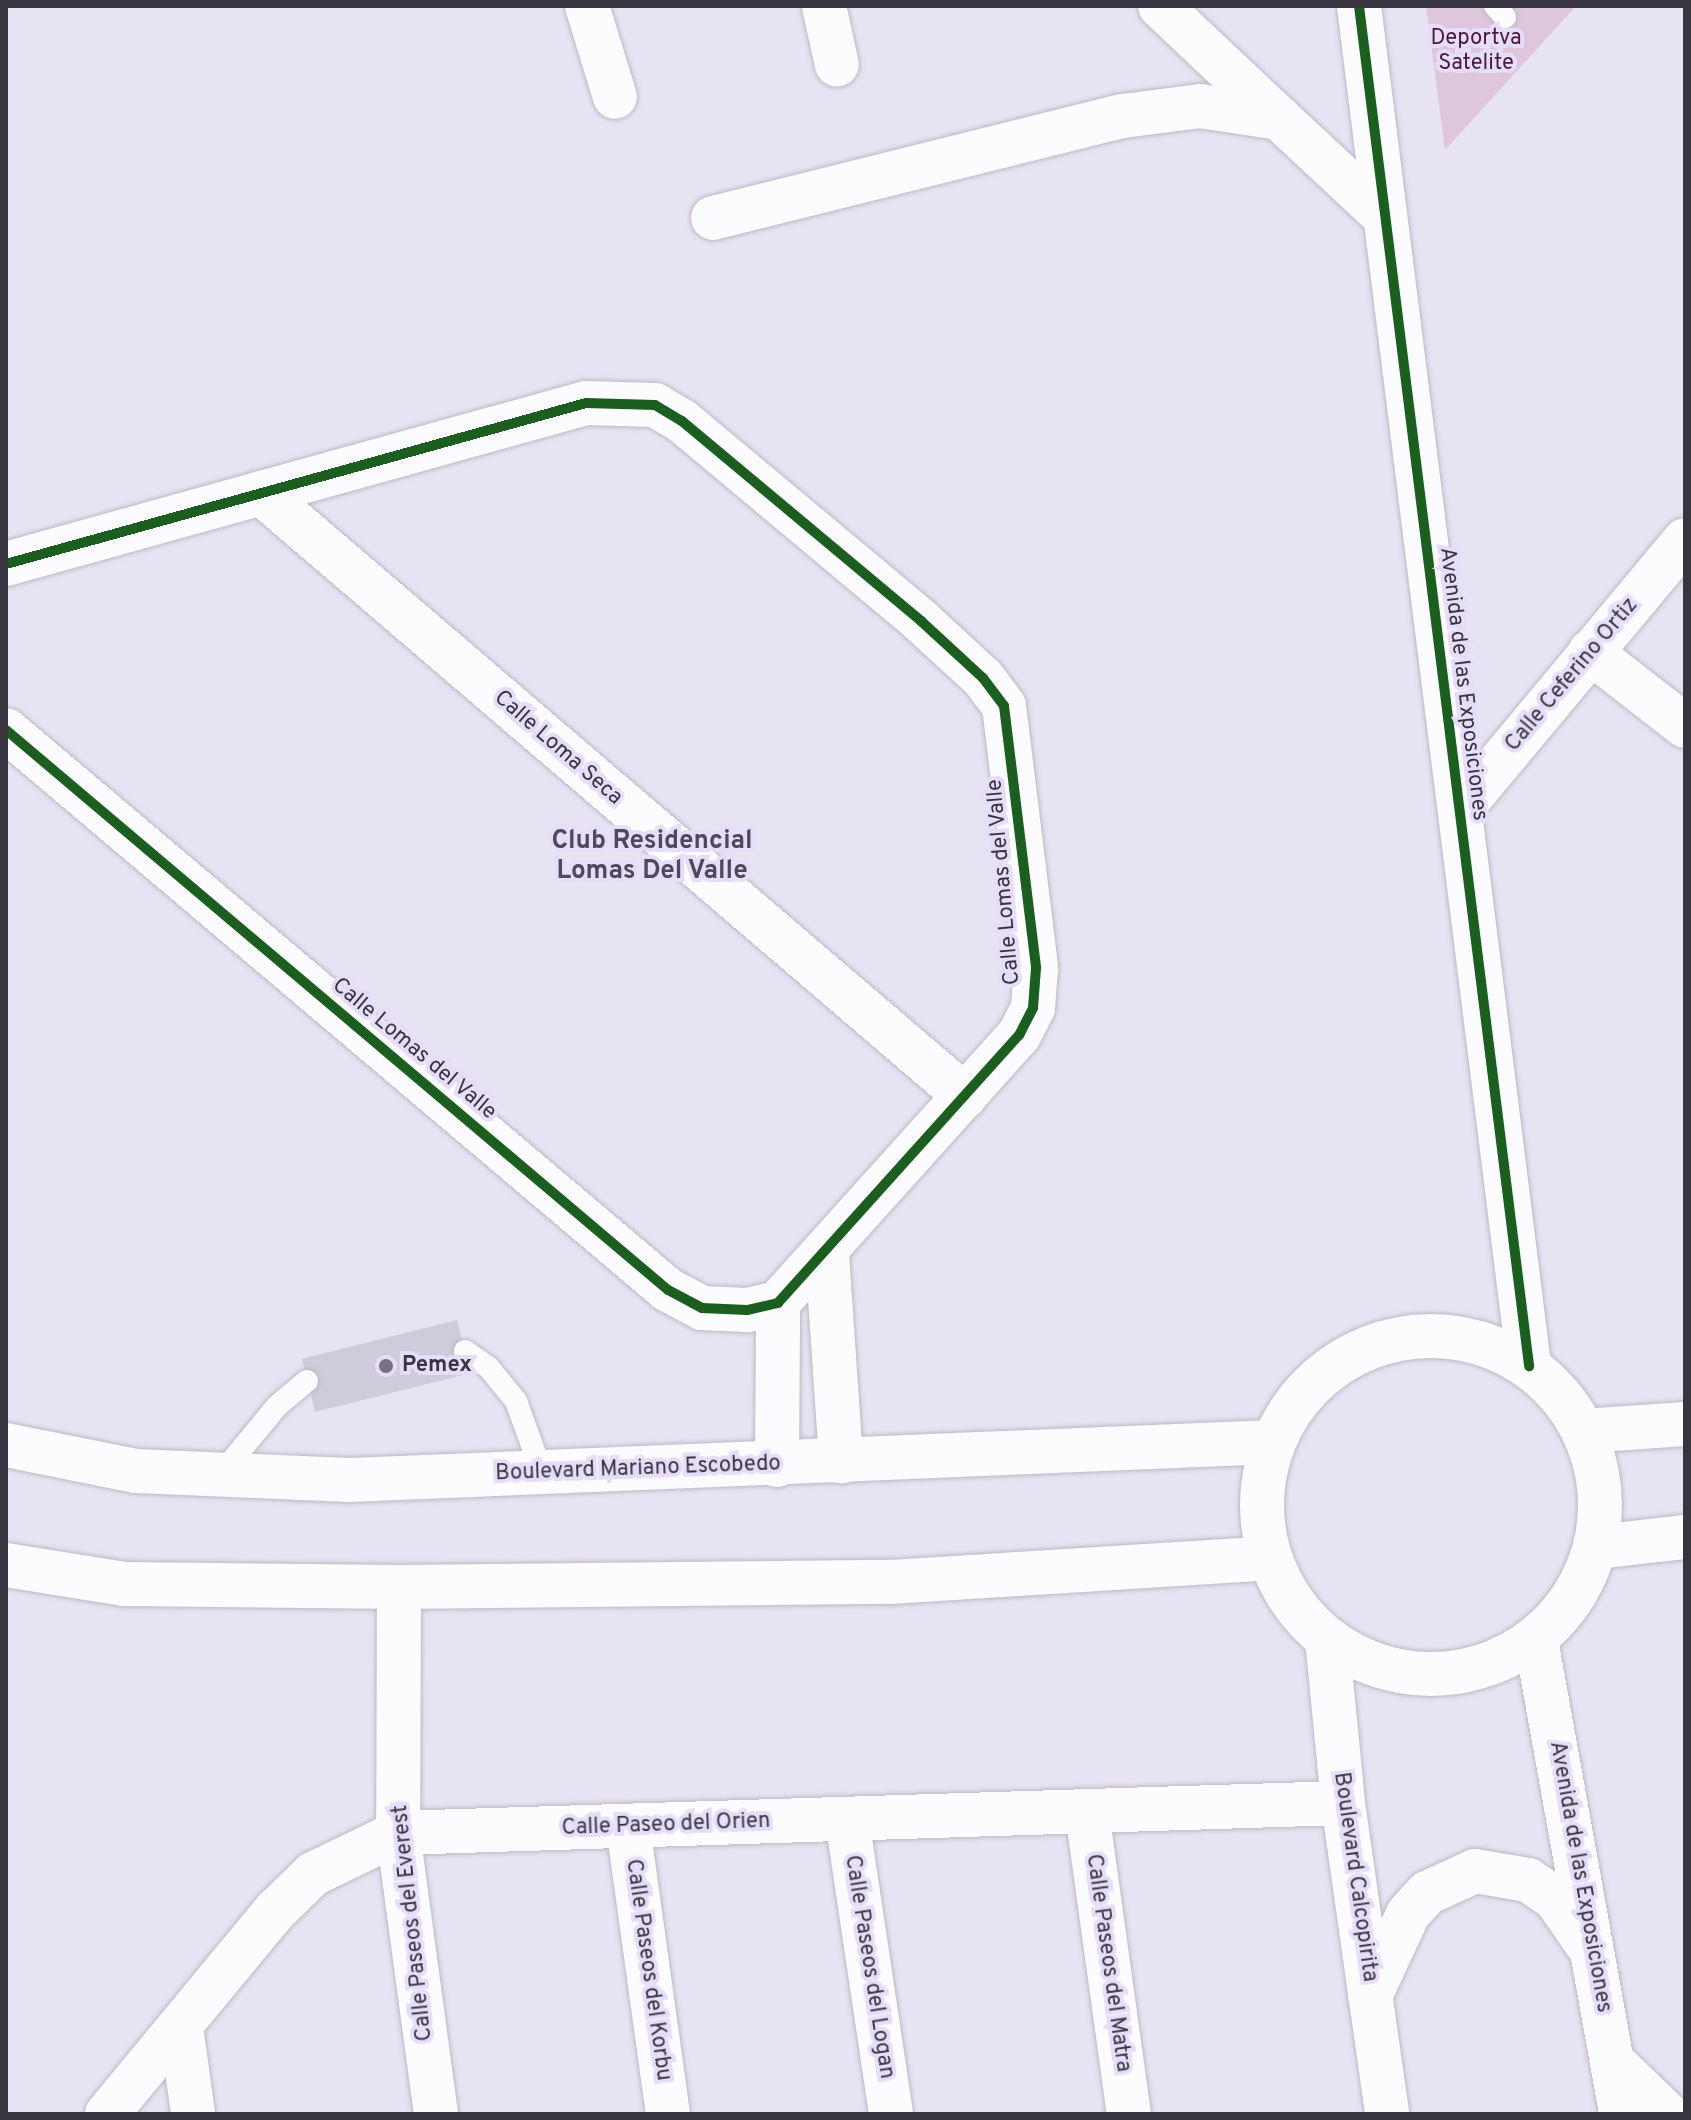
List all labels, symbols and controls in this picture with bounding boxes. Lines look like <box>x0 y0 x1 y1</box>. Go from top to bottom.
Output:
park label: Deportva Satelite <box>1431 25 1521 76</box>
street label: Avenida de las Exposiciones <box>1433 546 1493 822</box>
street label: Calle Ceferino Ortiz <box>1500 593 1644 757</box>
street label: Calle Loma Seca <box>488 685 628 811</box>
street label: Calle Lomas del Valle <box>982 778 1026 986</box>
district label: Club Residencial Lomas Del Valle <box>551 826 753 888</box>
street label: Calle Lomas del Valle <box>326 972 502 1126</box>
place label: Pemex <box>402 1353 472 1379</box>
marker: Pemex <box>377 1357 395 1375</box>
street label: Boulevard Mariano Escobedo <box>495 1451 781 1487</box>
street label: Avenida de las Exposiciones <box>1543 1739 1617 2015</box>
street label: Boulevard Calcopirita <box>1327 1771 1383 1983</box>
street label: Calle Paseos del Everest <box>387 1803 439 2043</box>
street label: Calle Paseo del Orien <box>561 1808 771 1842</box>
street label: Calle Paseos del Matra <box>1080 1852 1136 2074</box>
street label: Calle Paseos del Logan <box>838 1853 900 2081</box>
street label: Calle Paseos del Korbu <box>619 1857 677 2083</box>

